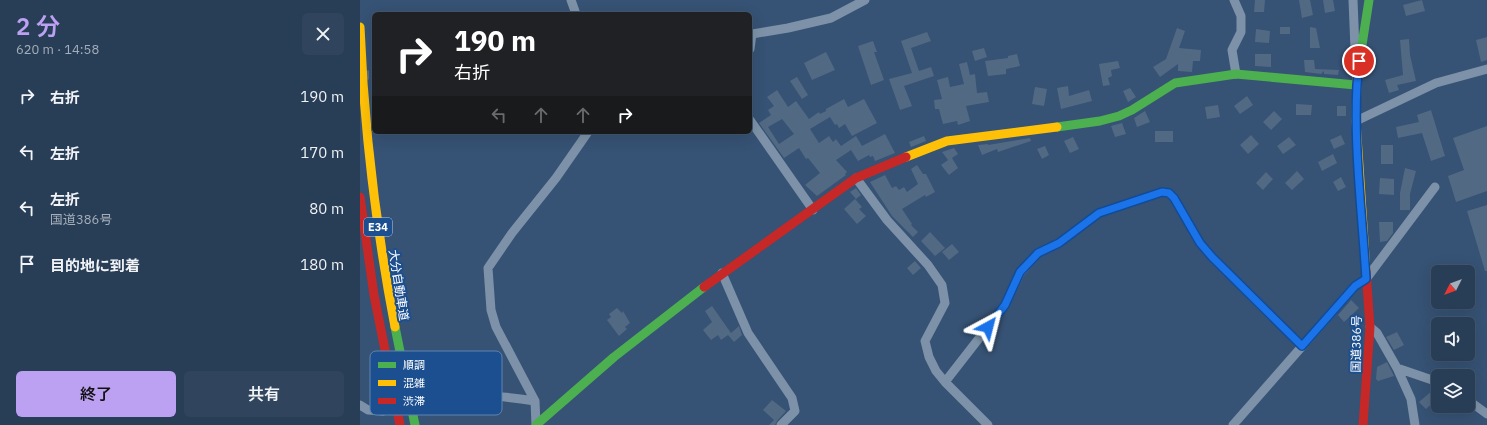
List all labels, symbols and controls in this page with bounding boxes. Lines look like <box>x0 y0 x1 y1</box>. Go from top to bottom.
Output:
text: 2 分 <box>16 10 60 42</box>
button: close <box>302 13 344 55</box>
text: 190 m <box>454 22 536 59</box>
icon: right <box>388 28 440 80</box>
text: 620 m · 14:58 <box>16 41 99 58</box>
pin <box>1342 44 1376 78</box>
icon: arrive <box>1348 50 1370 72</box>
text: 右折 <box>454 61 490 84</box>
icon: right <box>16 85 38 107</box>
text: 190 m <box>300 87 344 106</box>
text: 右折 <box>50 88 80 107</box>
icon: left <box>488 104 510 126</box>
icon: ahead <box>530 104 552 126</box>
icon: ahead <box>572 104 594 126</box>
icon: right <box>614 104 636 126</box>
icon: left <box>16 141 38 163</box>
text: 170 m <box>300 143 344 162</box>
text: 左折 <box>50 144 80 163</box>
text: 左折 <box>50 190 80 209</box>
icon: left <box>16 197 38 219</box>
text: 80 m <box>309 199 344 218</box>
text: 国道386号 <box>50 211 112 228</box>
road number: E34 <box>364 218 392 236</box>
street label: 大分自動車道 <box>386 248 412 322</box>
icon: arrive <box>16 253 38 275</box>
text: 180 m <box>300 255 344 274</box>
text: 目的地に到着 <box>50 256 140 275</box>
north arrow <box>1431 265 1475 309</box>
map controls <box>1431 265 1475 413</box>
position arrow <box>967 306 1009 348</box>
street label: 国道386号 <box>1348 315 1364 373</box>
button: sound <box>1431 317 1475 361</box>
legend <box>370 351 502 415</box>
text: 順調 <box>403 358 425 372</box>
button: layers <box>1431 369 1475 413</box>
button: 終了 <box>16 371 176 417</box>
button: 共有 <box>184 371 344 417</box>
text: 混雑 <box>403 376 425 390</box>
text: 渋滞 <box>403 394 425 408</box>

